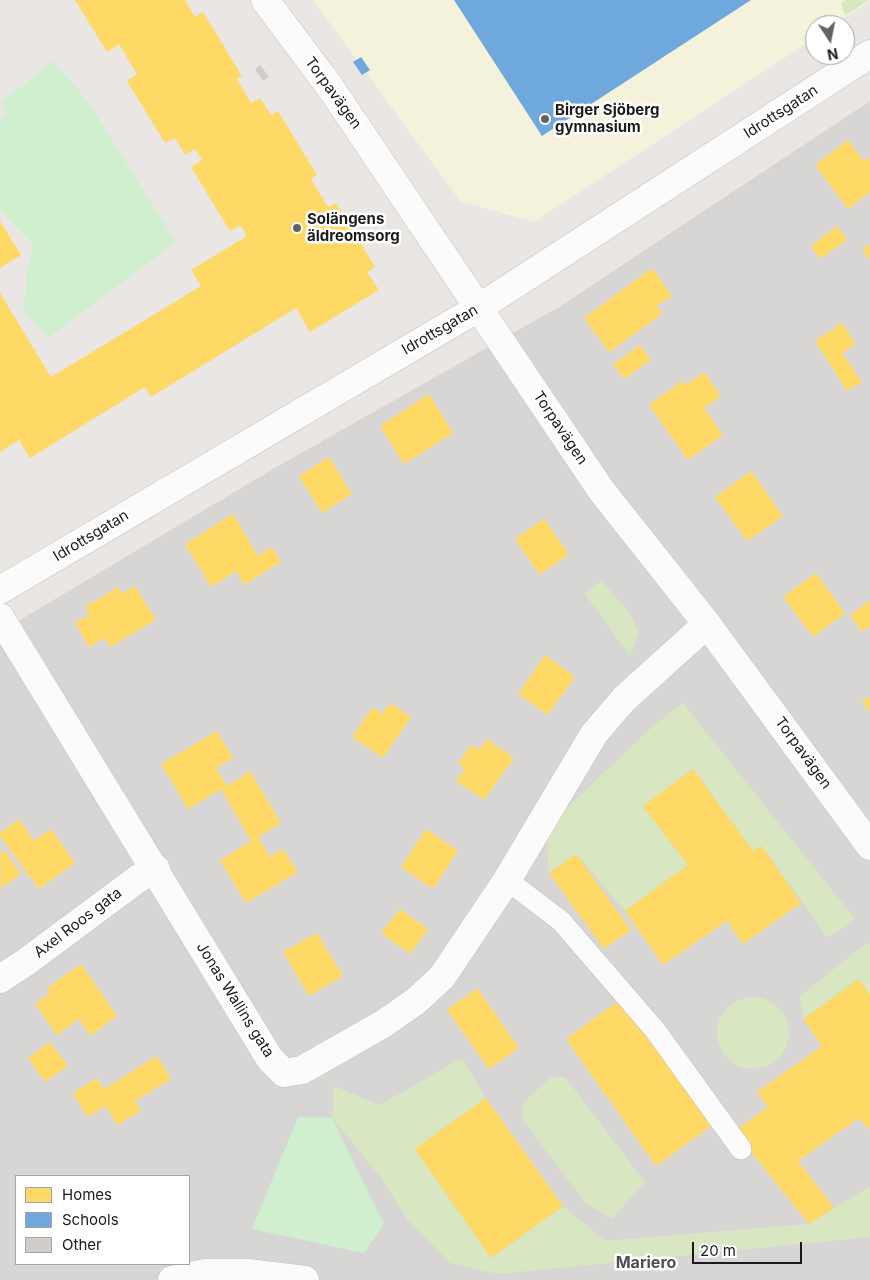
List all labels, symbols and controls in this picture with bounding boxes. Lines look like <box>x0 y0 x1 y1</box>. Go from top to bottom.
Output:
north arrow <box>805 15 855 65</box>
text: N <box>826 45 840 64</box>
street label: Torpavägen <box>301 54 365 132</box>
street label: Idrottsgatan <box>741 81 821 143</box>
place label: Birger Sjöberg gymnasium <box>555 101 660 136</box>
marker: Birger Sjöberg gymnasium <box>539 113 551 125</box>
place label: Solängens äldreomsorg <box>307 210 400 245</box>
marker: Solängens äldreomsorg <box>291 222 303 234</box>
street label: Idrottsgatan <box>399 301 481 359</box>
street label: Torpavägen <box>529 388 591 468</box>
street label: Idrottsgatan <box>50 506 132 566</box>
street label: Torpavägen <box>771 714 835 792</box>
street label: Axel Roos gata <box>31 884 125 962</box>
street label: Jonas Wallins gata <box>192 939 278 1061</box>
legend <box>15 1175 190 1265</box>
text: Homes <box>62 1185 112 1204</box>
text: Schools <box>62 1210 119 1229</box>
scale bar <box>695 1232 805 1264</box>
text: Other <box>62 1235 102 1254</box>
text: 20 m <box>700 1241 736 1260</box>
district label: Mariero <box>616 1253 676 1273</box>

